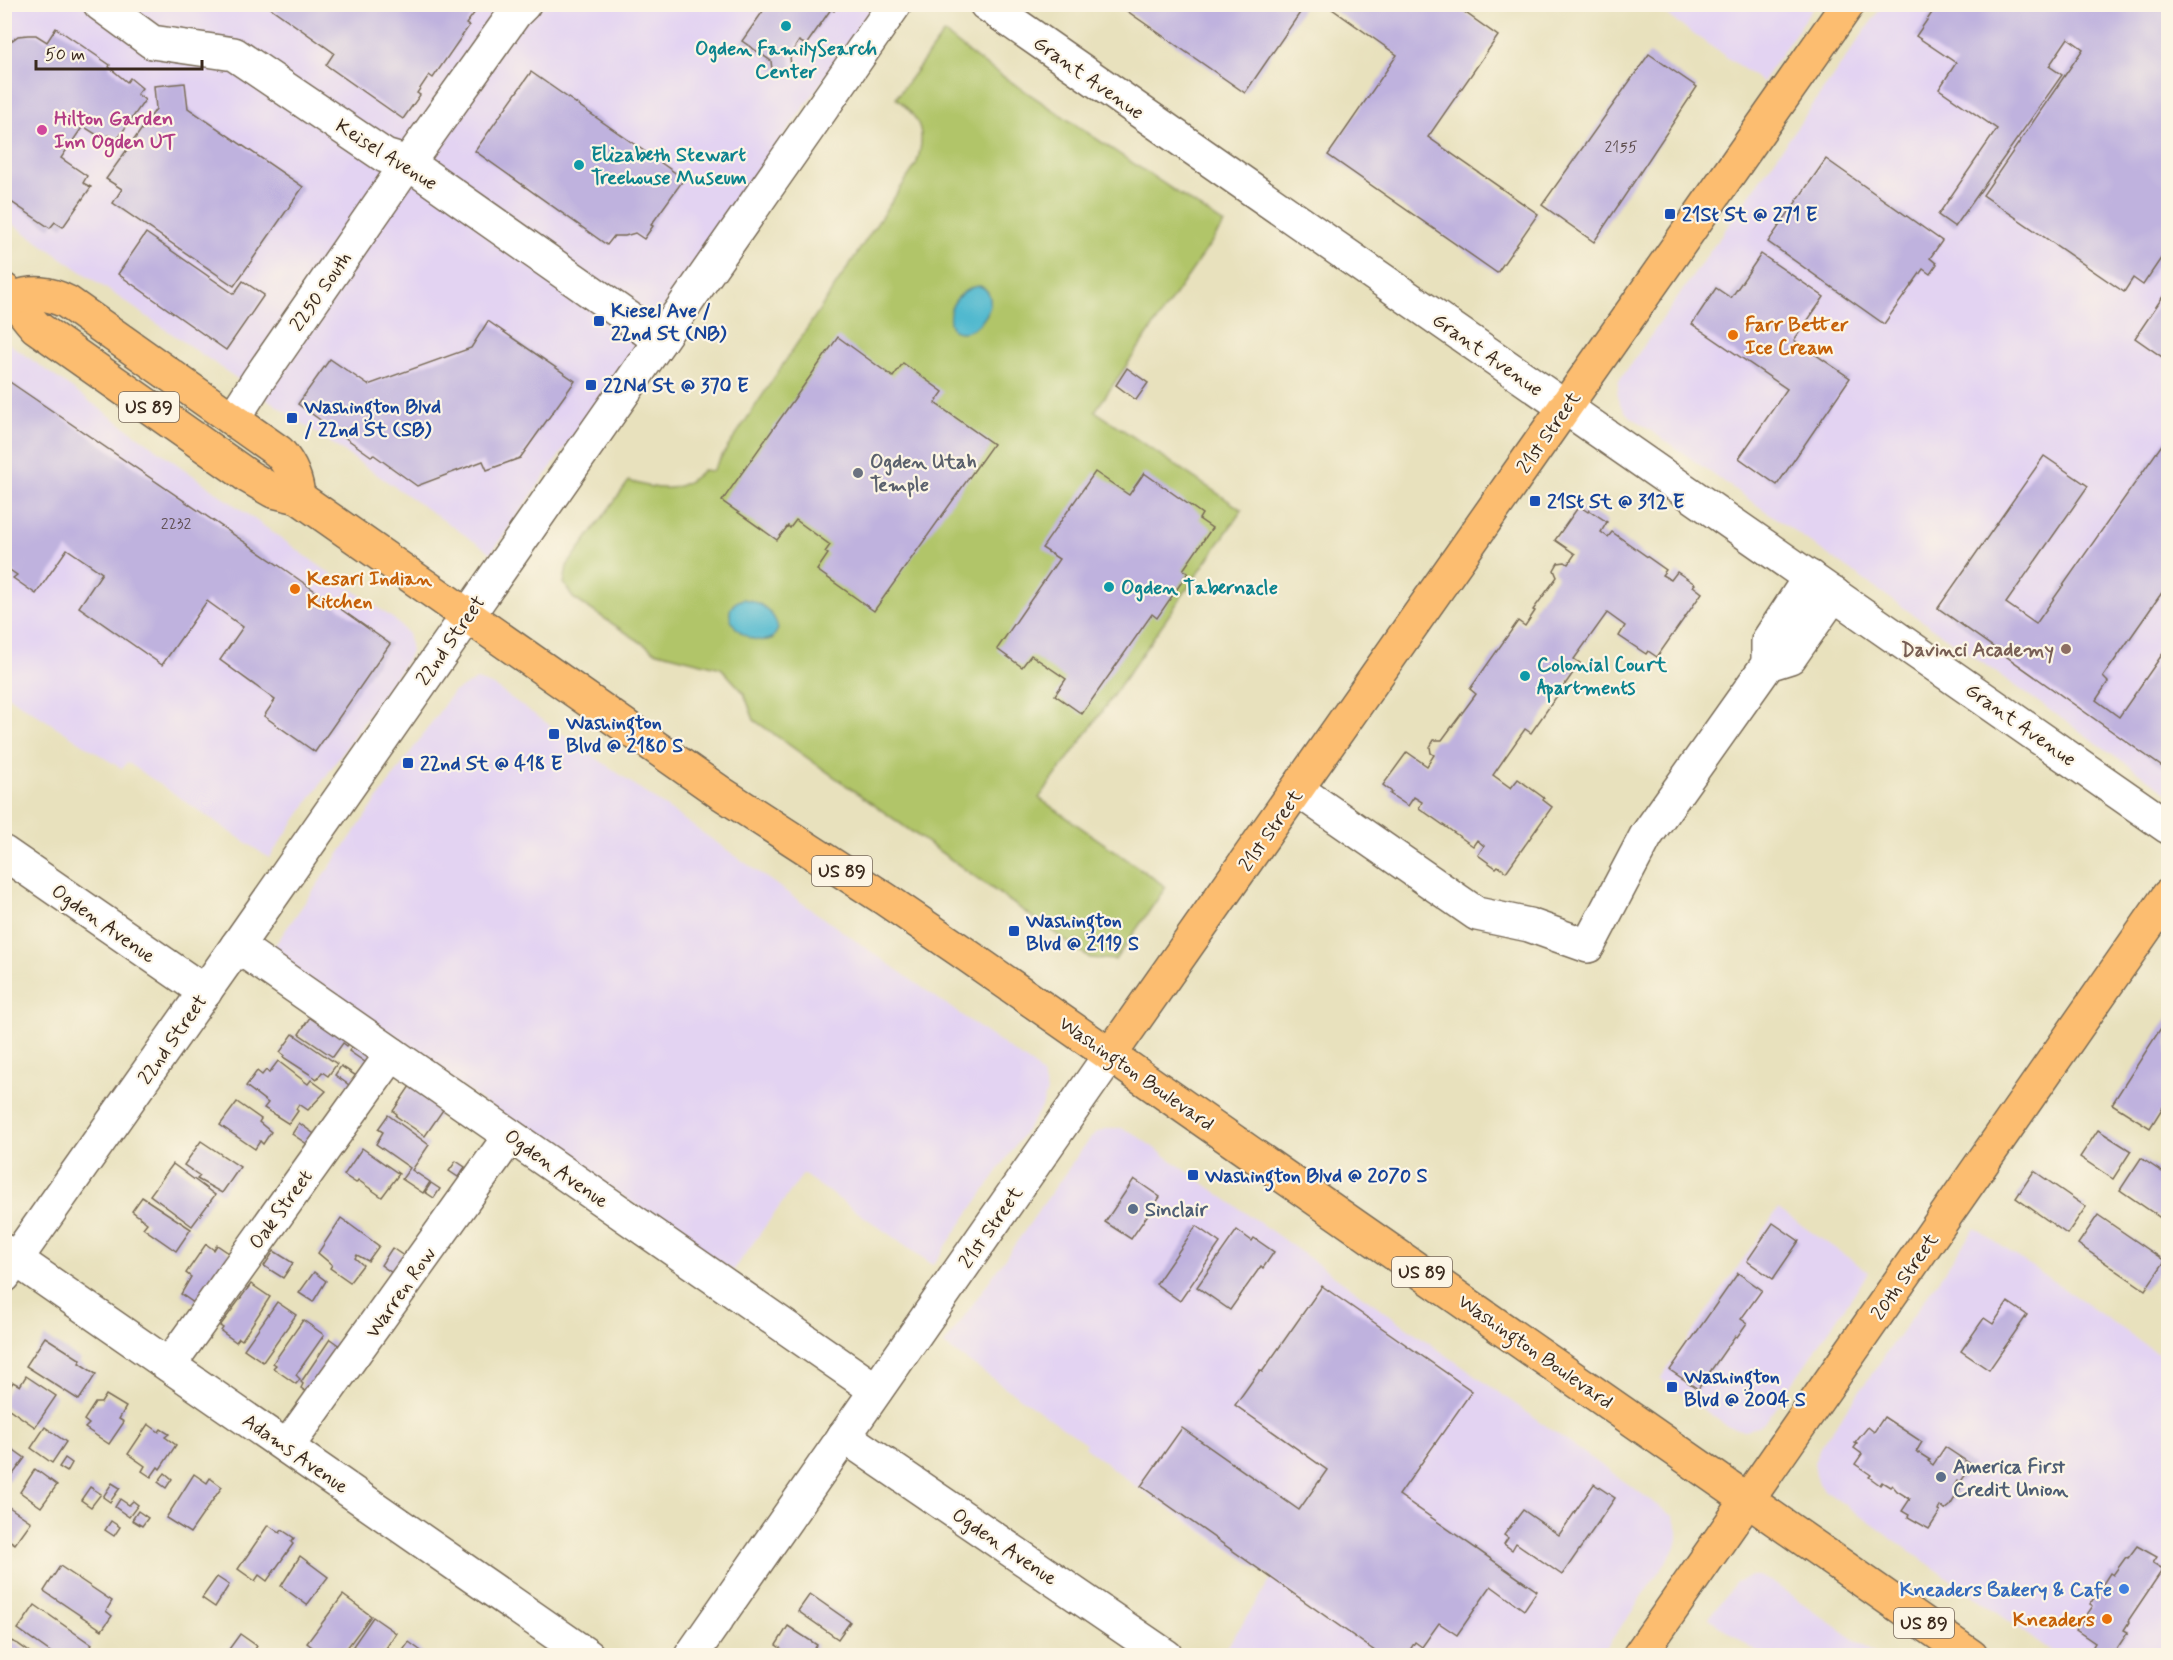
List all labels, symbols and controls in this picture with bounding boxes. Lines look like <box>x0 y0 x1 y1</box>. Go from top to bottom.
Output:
marker: Ogden FamilySearch Center <box>779 19 793 33</box>
street label: Grant Avenue <box>1027 30 1149 126</box>
scale bar <box>36 33 202 71</box>
place label: Ogden FamilySearch Center <box>695 36 877 86</box>
text: 50 m <box>45 43 85 67</box>
place label: Hilton Garden Inn Ogden UT <box>54 106 176 158</box>
street label: Keisel Avenue <box>330 113 442 197</box>
marker: Hilton Garden Inn Ogden UT <box>35 123 49 137</box>
house number: 2155 <box>1604 137 1638 158</box>
place label: Elizabeth Stewart Treehouse Museum <box>591 142 747 192</box>
marker: Elizabeth Stewart Treehouse Museum <box>572 158 586 172</box>
place label: 21St St @ 271 E <box>1682 202 1818 229</box>
marker: 21St St @ 271 E <box>1663 207 1677 221</box>
street label: 2250 South <box>284 247 359 337</box>
place label: Kiesel Ave / 22nd St (NB) <box>611 298 727 348</box>
street label: Grant Avenue <box>1426 307 1548 403</box>
place label: Farr Better Ice Cream <box>1745 312 1849 362</box>
marker: Kiesel Ave / 22nd St (NB) <box>592 314 606 328</box>
marker: Farr Better Ice Cream <box>1726 328 1740 342</box>
place label: 22Nd St @ 370 E <box>603 373 749 400</box>
marker: 22Nd St @ 370 E <box>584 378 598 392</box>
street label: 21st Street <box>1511 386 1588 479</box>
road number: US 89 <box>119 392 179 422</box>
place label: Washington Blvd / 22nd St (SB) <box>303 394 441 444</box>
marker: Washington Blvd / 22nd St (SB) <box>285 411 299 425</box>
place label: Ogden Utah Temple <box>870 449 977 499</box>
marker: Ogden Utah Temple <box>851 466 865 480</box>
place label: 21St St @ 312 E <box>1547 489 1685 516</box>
marker: 21St St @ 312 E <box>1528 494 1542 508</box>
house number: 2232 <box>161 514 191 535</box>
place label: Kesari Indian Kitchen <box>307 566 432 616</box>
place label: Ogden Tabernacle <box>1121 575 1278 602</box>
marker: Ogden Tabernacle <box>1102 580 1116 594</box>
marker: Kesari Indian Kitchen <box>288 582 302 596</box>
street label: 22nd Street <box>410 590 492 691</box>
place label: Davinci Academy <box>1901 637 2054 664</box>
marker: Davinci Academy <box>2059 642 2073 656</box>
place label: Colonial Court Apartments <box>1537 652 1668 703</box>
marker: Colonial Court Apartments <box>1518 669 1532 683</box>
street label: Grant Avenue <box>1959 677 2081 773</box>
place label: Washington Blvd @ 2180 S <box>565 710 683 760</box>
marker: Washington Blvd @ 2180 S <box>547 727 561 741</box>
place label: 22nd St @ 418 E <box>420 751 563 778</box>
marker: 22nd St @ 418 E <box>401 756 415 770</box>
street label: 21st Street <box>1233 784 1310 877</box>
road number: US 89 <box>812 856 872 886</box>
street label: Ogden Avenue <box>46 878 161 970</box>
place label: Washington Blvd @ 2119 S <box>1025 908 1139 958</box>
marker: Washington Blvd @ 2119 S <box>1007 924 1021 938</box>
street label: 22nd Street <box>132 989 214 1090</box>
street label: Washington Boulevard <box>1052 1010 1219 1140</box>
street label: Ogden Avenue <box>499 1123 614 1215</box>
place label: Washington Blvd @ 2070 S <box>1204 1163 1428 1192</box>
street label: Oak Street <box>243 1164 319 1255</box>
marker: Washington Blvd @ 2070 S <box>1186 1168 1200 1182</box>
street label: 21st Street <box>953 1181 1030 1274</box>
place label: Sinclair <box>1145 1197 1209 1224</box>
marker: Sinclair <box>1126 1202 1140 1216</box>
street label: 20th Street <box>1865 1228 1945 1326</box>
street label: Warren Row <box>360 1242 443 1344</box>
road number: US 89 <box>1392 1257 1452 1287</box>
street label: Washington Boulevard <box>1451 1288 1618 1418</box>
place label: Washington Blvd @ 2004 S <box>1683 1364 1806 1414</box>
marker: Washington Blvd @ 2004 S <box>1665 1380 1679 1394</box>
street label: Adams Avenue <box>237 1408 354 1501</box>
place label: America First Credit Union <box>1953 1454 2068 1504</box>
marker: America First Credit Union <box>1934 1470 1948 1484</box>
street label: Ogden Avenue <box>946 1502 1062 1592</box>
place label: Kneaders Bakery & Cafe <box>1900 1577 2112 1604</box>
marker: Kneaders Bakery & Cafe <box>2117 1582 2131 1596</box>
place label: Kneaders <box>2013 1607 2095 1634</box>
road number: US 89 <box>1894 1608 1954 1638</box>
marker: Kneaders <box>2100 1612 2114 1626</box>

